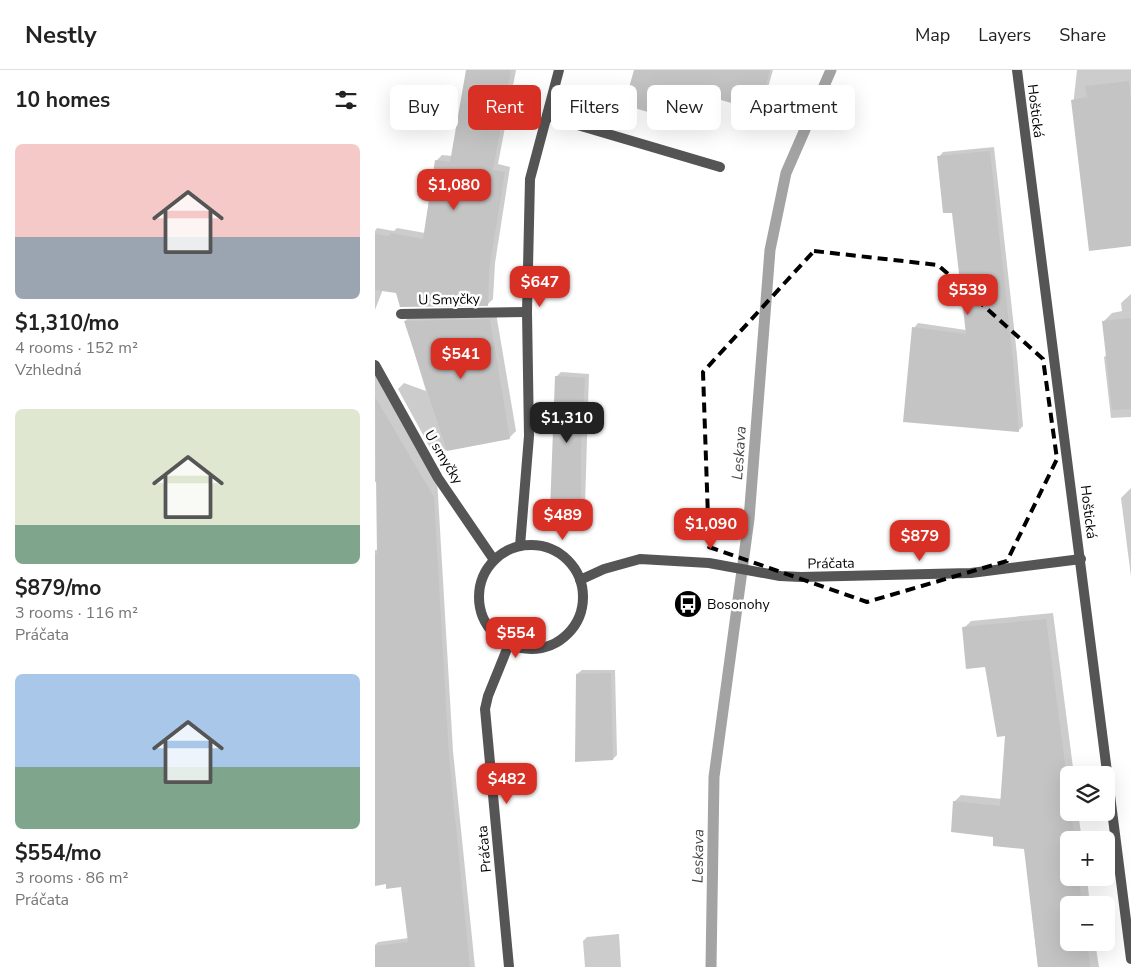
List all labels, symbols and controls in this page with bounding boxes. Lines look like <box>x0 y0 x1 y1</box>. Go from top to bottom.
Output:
text: Nestly <box>25 19 97 51</box>
text: Map <box>915 23 950 47</box>
text: Layers <box>978 23 1031 47</box>
text: Share <box>1059 23 1106 47</box>
street label: Hoštická <box>1023 83 1048 139</box>
chip: Buy <box>390 85 458 130</box>
chip: Rent <box>468 85 541 130</box>
chip: Filters <box>551 85 637 130</box>
chip: New <box>647 85 721 130</box>
chip: Apartment <box>731 85 855 130</box>
text: 10 homes <box>15 86 110 114</box>
icon: filters <box>332 86 360 114</box>
pin: $1,080 <box>413 168 495 211</box>
text: $1,080 <box>428 174 480 196</box>
icon: home <box>143 177 233 267</box>
pin: $647 <box>510 266 570 308</box>
text: $647 <box>521 271 559 293</box>
pin: $539 <box>938 274 998 316</box>
text: $539 <box>949 279 987 301</box>
street label: U Smyčky <box>418 289 481 310</box>
text: $1,310/mo <box>15 309 119 337</box>
text: 4 rooms · 152 m² <box>15 337 138 359</box>
pin: $541 <box>431 338 491 380</box>
text: $541 <box>442 343 480 365</box>
text: Vzhledná <box>15 359 82 381</box>
pin: $1,310 <box>526 402 608 444</box>
text: $1,310 <box>541 407 593 429</box>
water label: Leskava <box>727 425 751 481</box>
street label: U smyčky <box>420 427 468 489</box>
icon: home <box>143 442 233 532</box>
street label: Hoštická <box>1076 484 1101 540</box>
pin: $489 <box>533 498 593 541</box>
text: $489 <box>544 504 582 526</box>
pin: $1,090 <box>670 508 752 550</box>
text: $1,090 <box>685 513 737 535</box>
pin: $879 <box>890 520 950 562</box>
text: $879 <box>901 525 939 547</box>
street label: Práčata <box>807 554 855 573</box>
text: $879/mo <box>15 574 101 602</box>
bus stop icon: Bosonohy <box>673 589 703 619</box>
place label: Bosonohy <box>707 595 770 614</box>
text: 3 rooms · 116 m² <box>15 602 138 624</box>
pin: $554 <box>486 616 546 659</box>
text: $554 <box>497 622 535 644</box>
text: Práčata <box>15 624 69 646</box>
icon: home <box>143 707 233 797</box>
pin: $482 <box>477 762 537 805</box>
map controls <box>1060 766 1115 951</box>
button: layers <box>1060 766 1115 821</box>
text: $482 <box>488 768 526 790</box>
street label: Práčata <box>473 825 496 873</box>
water label: Leskava <box>688 829 708 883</box>
button: + <box>1060 831 1115 886</box>
text: $554/mo <box>15 839 101 867</box>
text: 3 rooms · 86 m² <box>15 867 128 889</box>
text: Práčata <box>15 889 69 911</box>
button: − <box>1060 896 1115 951</box>

